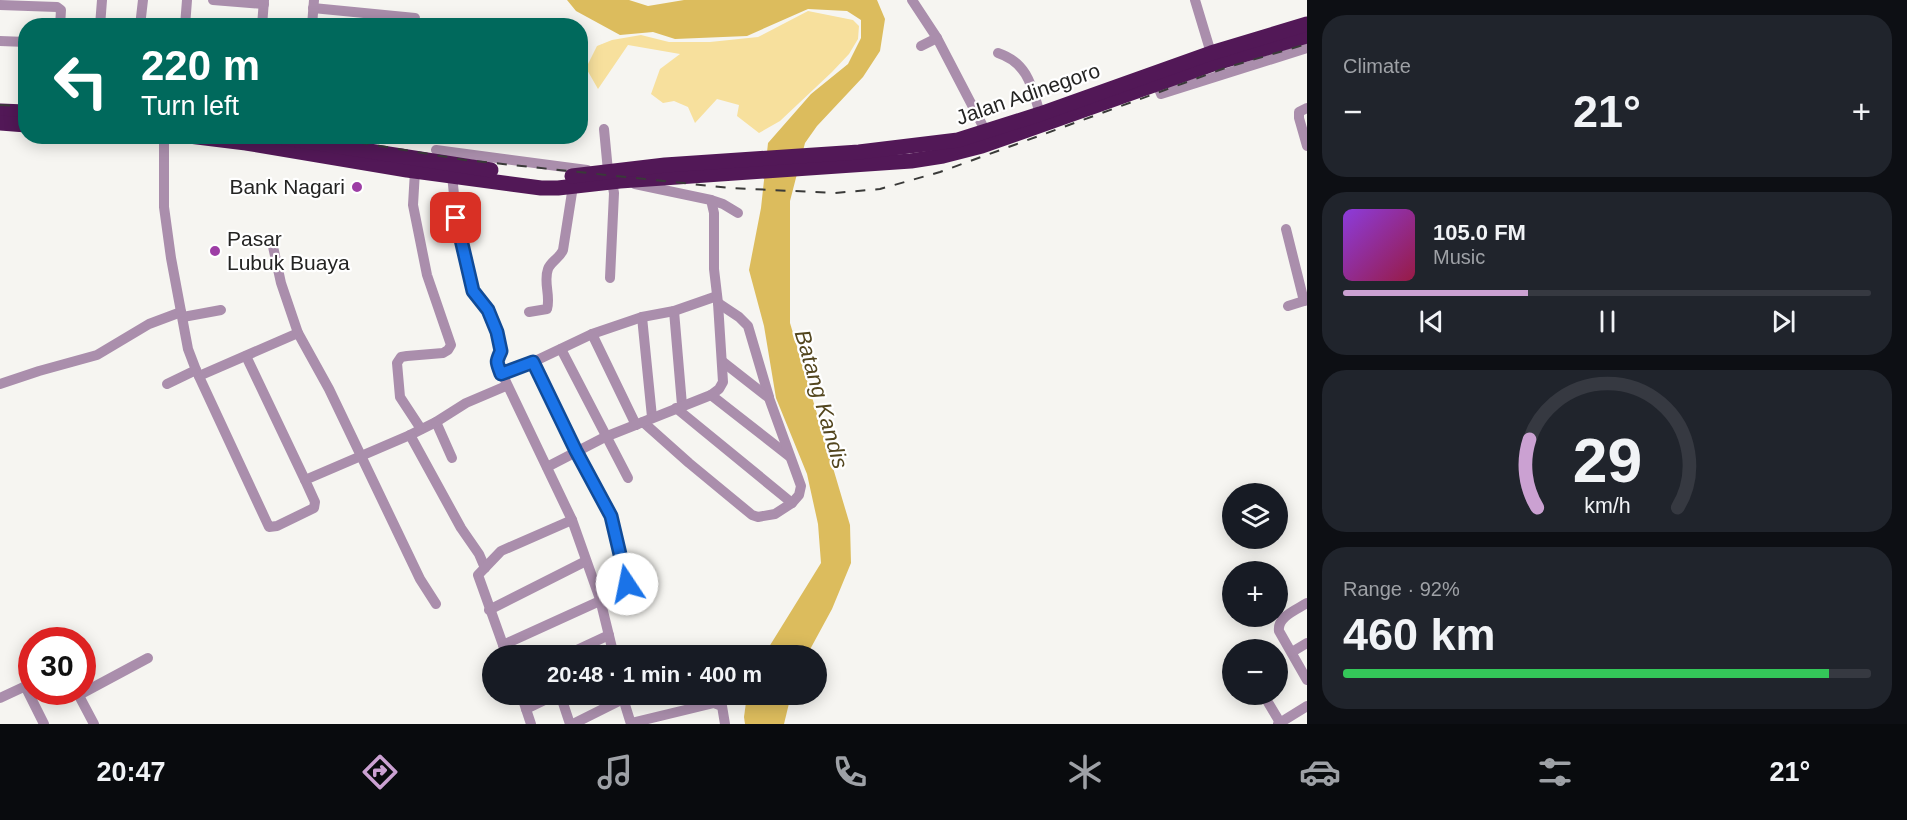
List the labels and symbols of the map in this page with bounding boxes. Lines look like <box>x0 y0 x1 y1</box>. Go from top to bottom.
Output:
street label: Jalan Adinegoro <box>953 58 1103 129</box>
place label: Bank Nagari <box>229 175 345 198</box>
marker: Bank Nagari <box>350 180 364 194</box>
pin <box>430 192 481 243</box>
place label: Pasar Lubuk Buaya <box>227 227 350 274</box>
marker: Pasar Lubuk Buaya <box>208 244 222 258</box>
water label: Batang Kandis <box>790 327 853 471</box>
position arrow <box>595 552 659 616</box>
speed limit sign: 30 <box>18 627 96 705</box>

